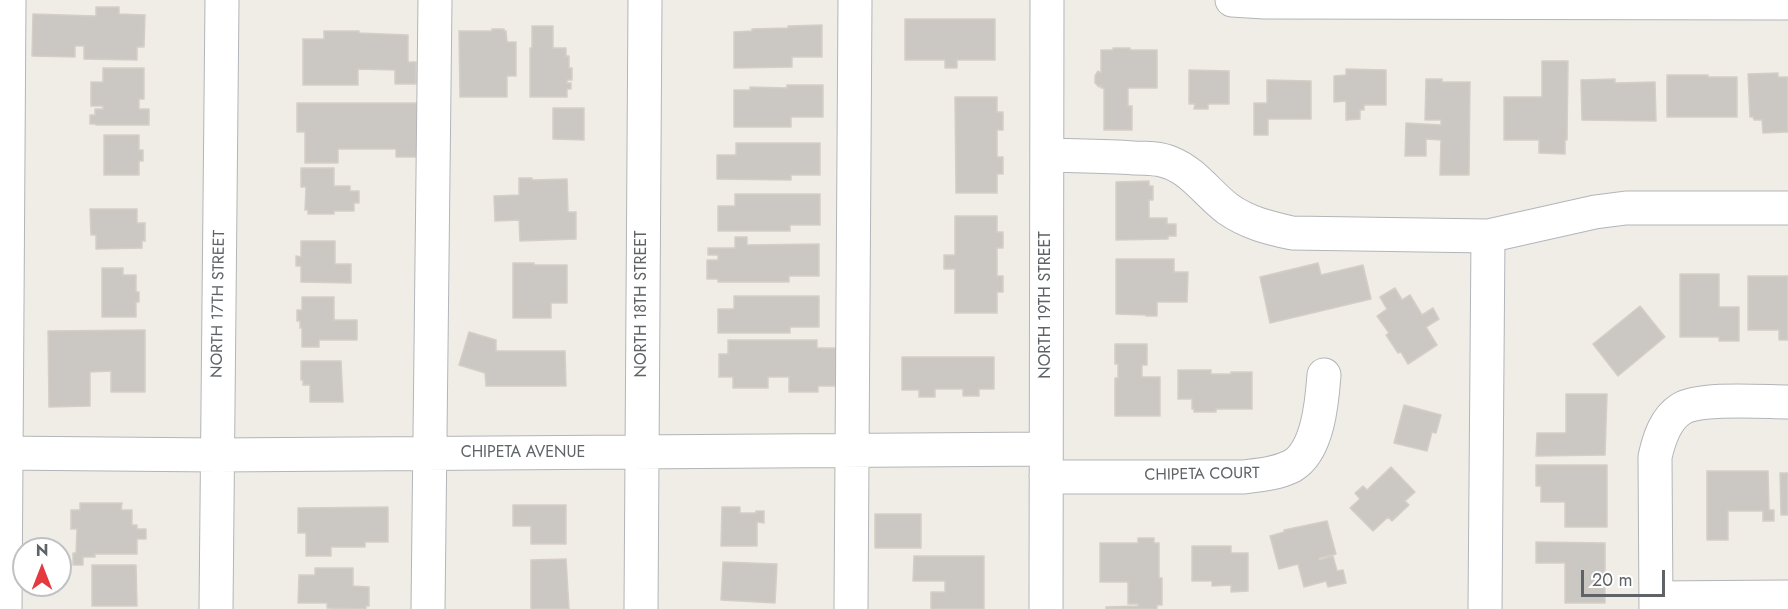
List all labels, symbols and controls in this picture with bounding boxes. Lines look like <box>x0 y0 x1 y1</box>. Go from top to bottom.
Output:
street label: NORTH 17TH STREET <box>208 230 230 378</box>
street label: NORTH 18TH STREET <box>632 230 652 378</box>
street label: NORTH 19TH STREET <box>1036 231 1056 379</box>
street label: CHIPETA AVENUE <box>461 443 585 463</box>
street label: CHIPETA COURT <box>1144 464 1260 486</box>
north arrow <box>12 537 72 597</box>
text: N <box>36 539 48 562</box>
scale bar <box>1584 558 1668 596</box>
text: 20 m <box>1592 567 1632 593</box>

